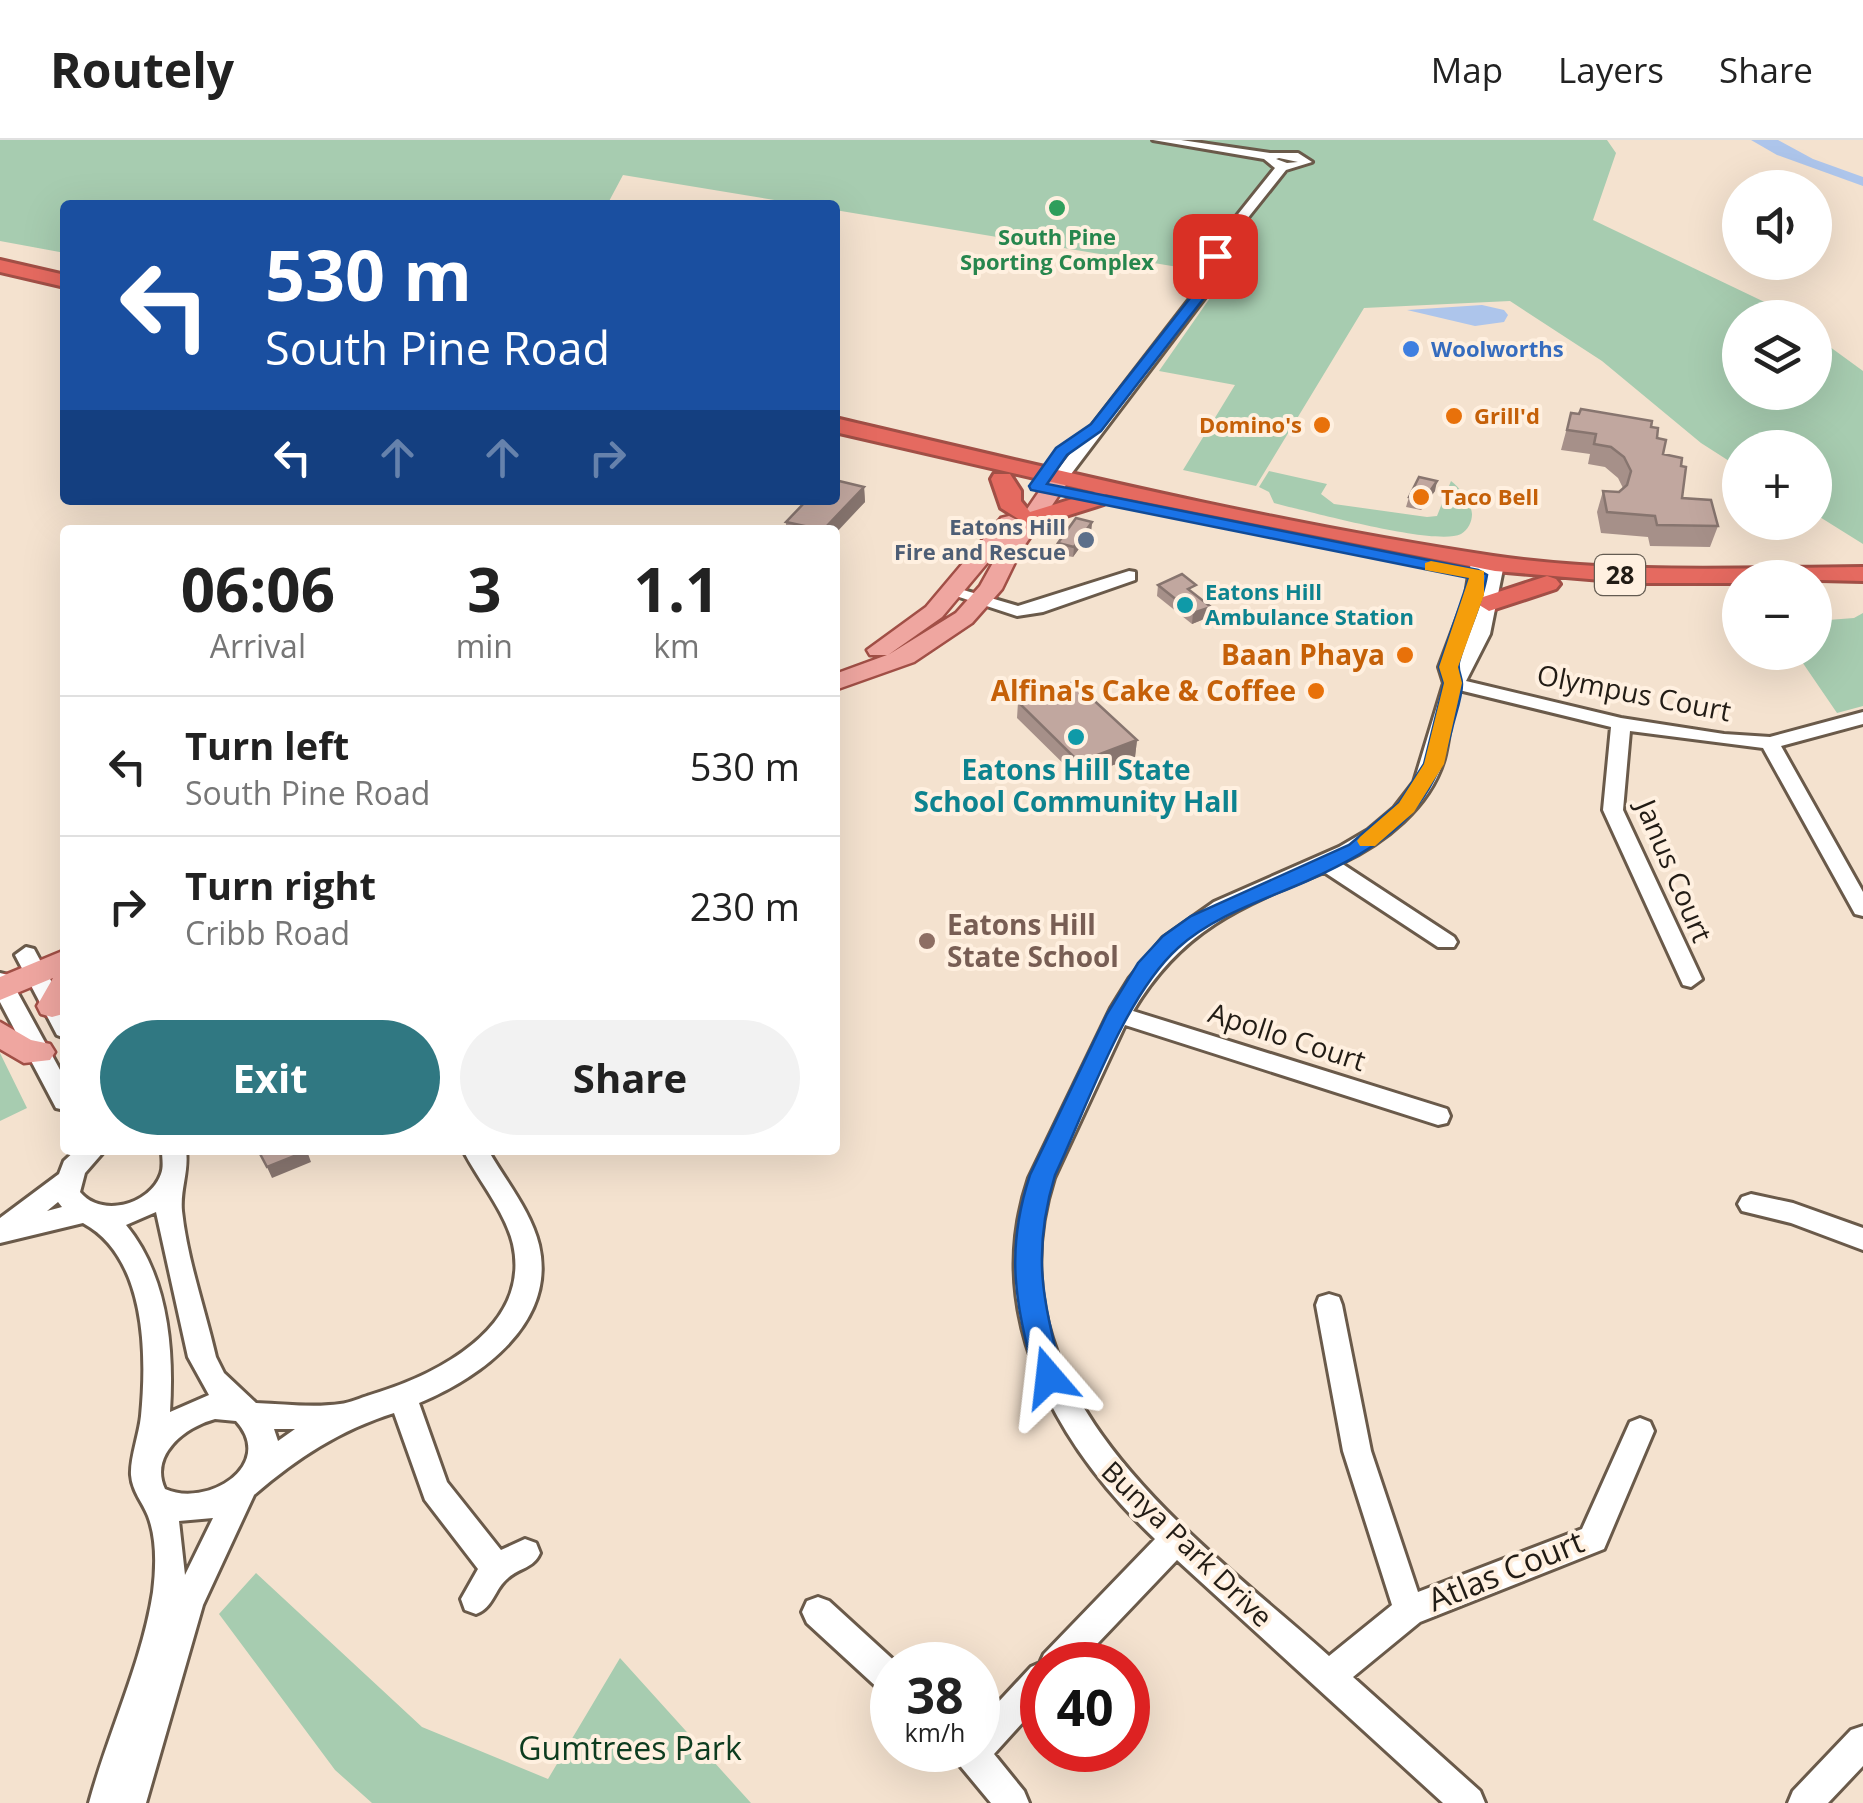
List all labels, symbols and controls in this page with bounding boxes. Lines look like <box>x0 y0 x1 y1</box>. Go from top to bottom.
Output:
text: Routely <box>50 37 234 102</box>
text: Map <box>1431 46 1503 93</box>
text: Layers <box>1558 46 1664 93</box>
text: Share <box>1719 46 1813 93</box>
map controls <box>1722 170 1832 670</box>
button: sound <box>1722 170 1832 280</box>
marker: South Pine Sporting Complex <box>1046 197 1068 219</box>
pin <box>1173 214 1258 299</box>
place label: South Pine Sporting Complex <box>960 221 1154 276</box>
text: 530 m <box>265 226 472 322</box>
icon: arrive <box>1188 229 1243 284</box>
icon: left <box>100 240 230 370</box>
button: layers <box>1722 300 1832 410</box>
text: South Pine Road <box>265 317 610 378</box>
place label: Woolworths <box>1431 333 1564 363</box>
marker: Woolworths <box>1400 338 1422 360</box>
place label: Grill'd <box>1474 400 1540 430</box>
marker: Grill'd <box>1443 405 1465 427</box>
place label: Domino's <box>1199 409 1302 439</box>
marker: Domino's <box>1311 414 1333 436</box>
icon: left <box>265 430 320 485</box>
icon: ahead <box>370 430 425 485</box>
icon: ahead <box>475 430 530 485</box>
icon: right <box>580 430 635 485</box>
button: + <box>1722 430 1832 540</box>
place label: Taco Bell <box>1441 481 1539 511</box>
marker: Taco Bell <box>1410 486 1432 508</box>
place label: Eatons Hill Fire and Rescue <box>894 511 1066 566</box>
marker: Eatons Hill Fire and Rescue <box>1075 529 1097 551</box>
text: 06:06 <box>181 548 335 630</box>
text: 3 <box>467 548 501 630</box>
text: 1.1 <box>634 548 719 630</box>
road number: 28 <box>1595 555 1645 595</box>
button: − <box>1722 560 1832 670</box>
place label: Eatons Hill Ambulance Station <box>1205 576 1414 631</box>
marker: Eatons Hill Ambulance Station <box>1174 594 1196 616</box>
text: Arrival <box>210 624 306 667</box>
text: min <box>456 624 513 667</box>
text: km <box>653 624 700 667</box>
place label: Baan Phaya <box>1221 635 1385 673</box>
marker: Baan Phaya <box>1394 644 1416 666</box>
street label: Olympus Court <box>1534 655 1734 729</box>
place label: Alfina's Cake & Coffee <box>991 671 1296 709</box>
marker: Alfina's Cake & Coffee <box>1305 680 1327 702</box>
text: Turn left <box>185 719 349 771</box>
marker: Eatons Hill State School Community Hall <box>1065 726 1087 748</box>
icon: left <box>100 739 155 794</box>
text: 530 m <box>690 740 800 792</box>
place label: Eatons Hill State School Community Hall <box>913 750 1239 820</box>
text: South Pine Road <box>185 771 430 814</box>
street label: Janus Court <box>1627 791 1722 948</box>
text: Turn right <box>185 859 376 911</box>
icon: right <box>100 879 155 934</box>
text: 230 m <box>690 880 800 932</box>
place label: Eatons Hill State School <box>947 905 1119 975</box>
text: Cribb Road <box>185 911 350 954</box>
marker: Eatons Hill State School <box>916 930 938 952</box>
street label: Apollo Court <box>1204 993 1371 1079</box>
button: Exit <box>100 1020 440 1135</box>
button: Share <box>460 1020 800 1135</box>
position arrow <box>997 1325 1101 1429</box>
street label: Bunya Park Drive <box>1094 1452 1281 1635</box>
street label: Atlas Court <box>1421 1519 1590 1620</box>
speed limit sign: 40 <box>1020 1642 1150 1772</box>
text: 38 <box>906 1661 964 1729</box>
text: km/h <box>905 1715 965 1749</box>
park label: Gumtrees Park <box>518 1726 742 1769</box>

